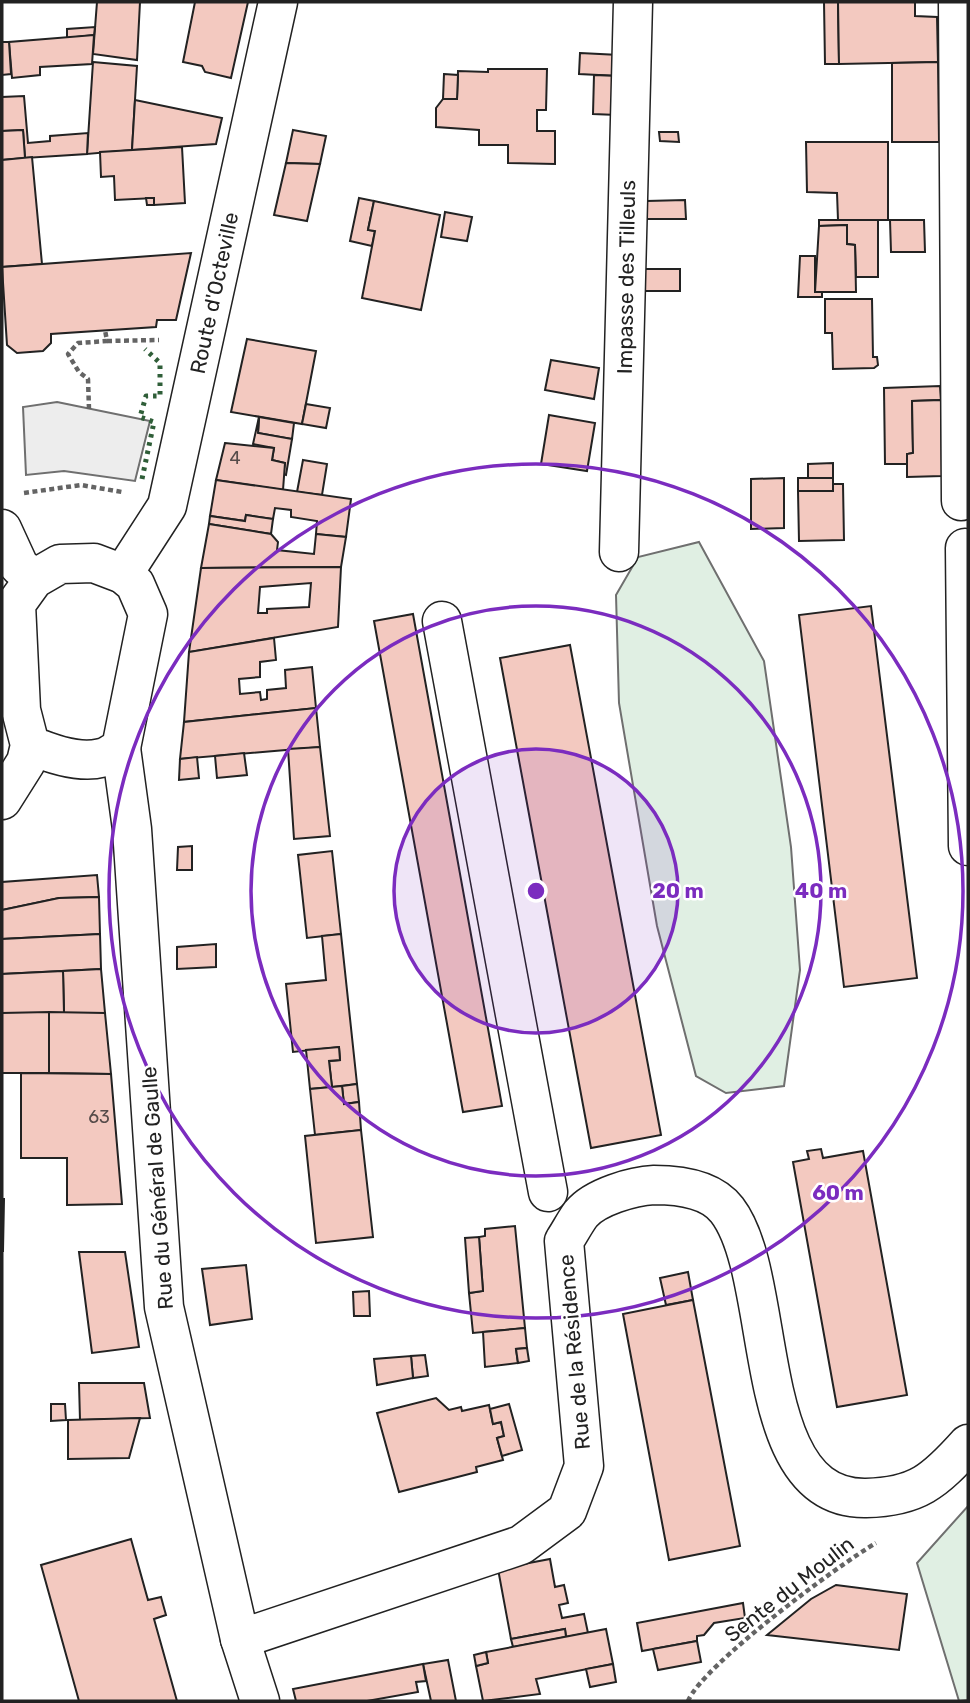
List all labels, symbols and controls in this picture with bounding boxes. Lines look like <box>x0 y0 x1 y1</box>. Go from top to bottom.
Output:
street label: Impasse des Tilleuls <box>612 180 640 374</box>
street label: Route d'Octeville <box>185 210 243 376</box>
house number: 4 <box>229 447 241 469</box>
text: 20 m <box>652 878 704 903</box>
text: 40 m <box>795 878 847 903</box>
centre of rings <box>524 879 548 903</box>
street label: Rue du Général de Gaulle <box>136 1066 178 1310</box>
house number: 63 <box>88 1106 110 1128</box>
text: 60 m <box>812 1180 864 1205</box>
street label: Rue de la Résidence <box>553 1253 595 1451</box>
street label: Sente du Moulin <box>719 1531 859 1647</box>

